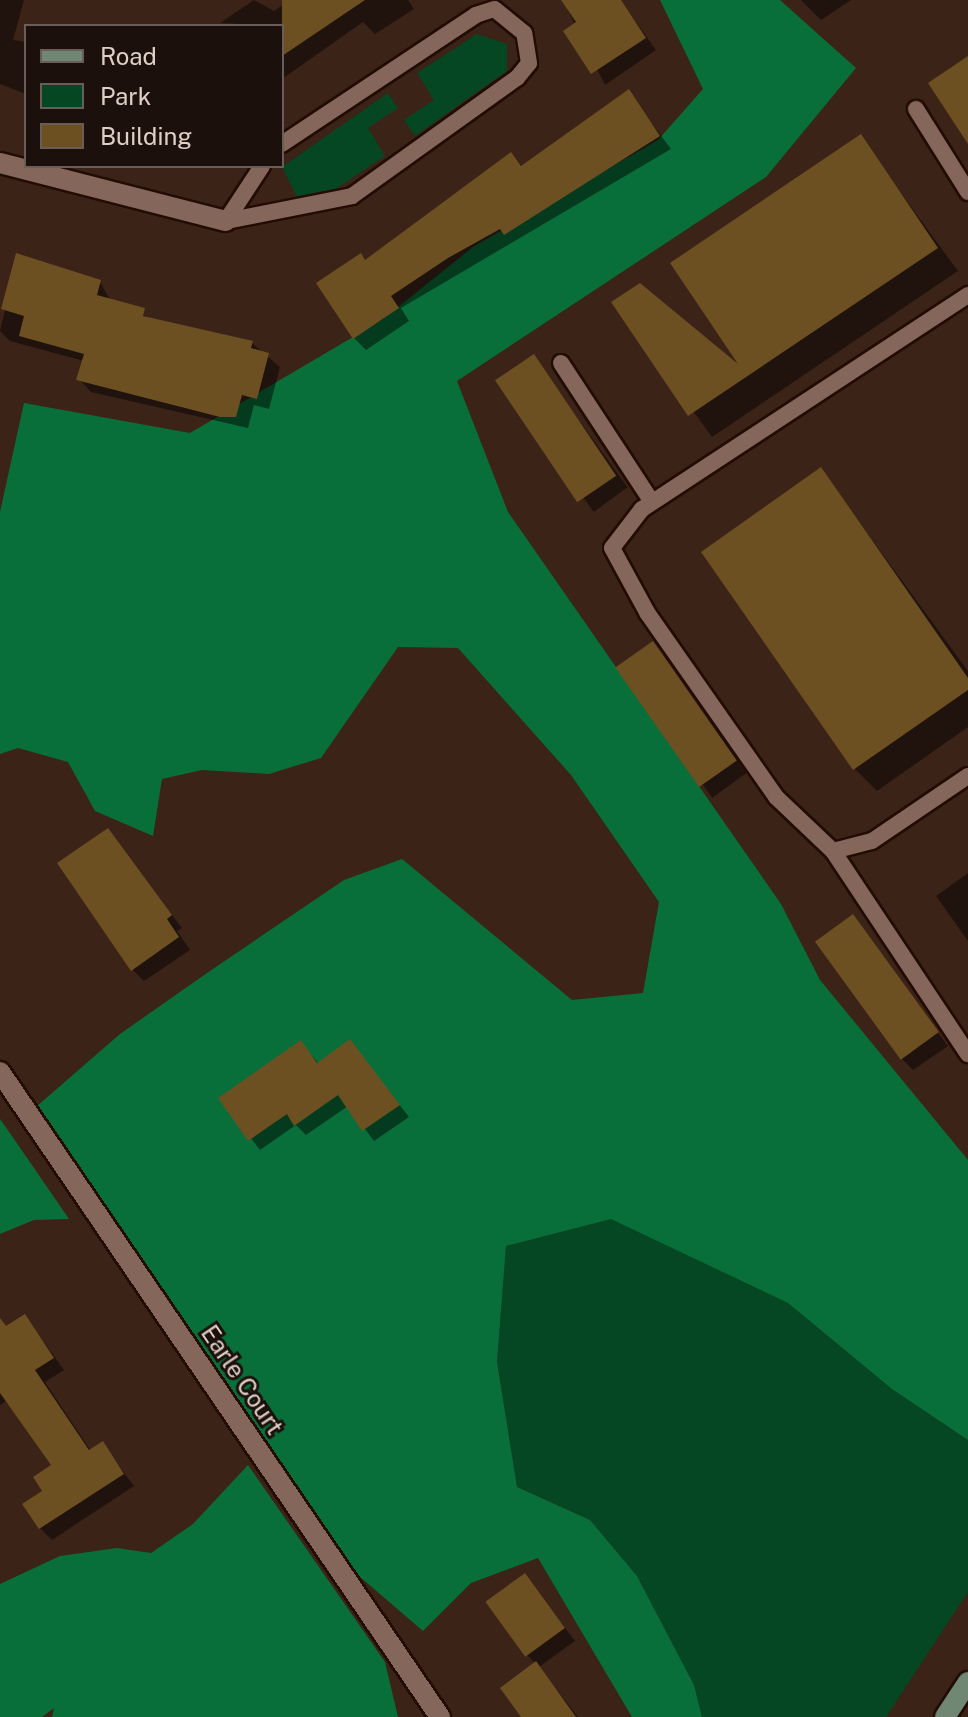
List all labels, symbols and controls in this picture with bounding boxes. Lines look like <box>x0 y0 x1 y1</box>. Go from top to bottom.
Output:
legend <box>24 24 284 168</box>
text: Road <box>100 42 157 70</box>
text: Park <box>100 82 151 110</box>
text: Building <box>100 122 192 150</box>
street label: Earle Court <box>195 1320 289 1440</box>

